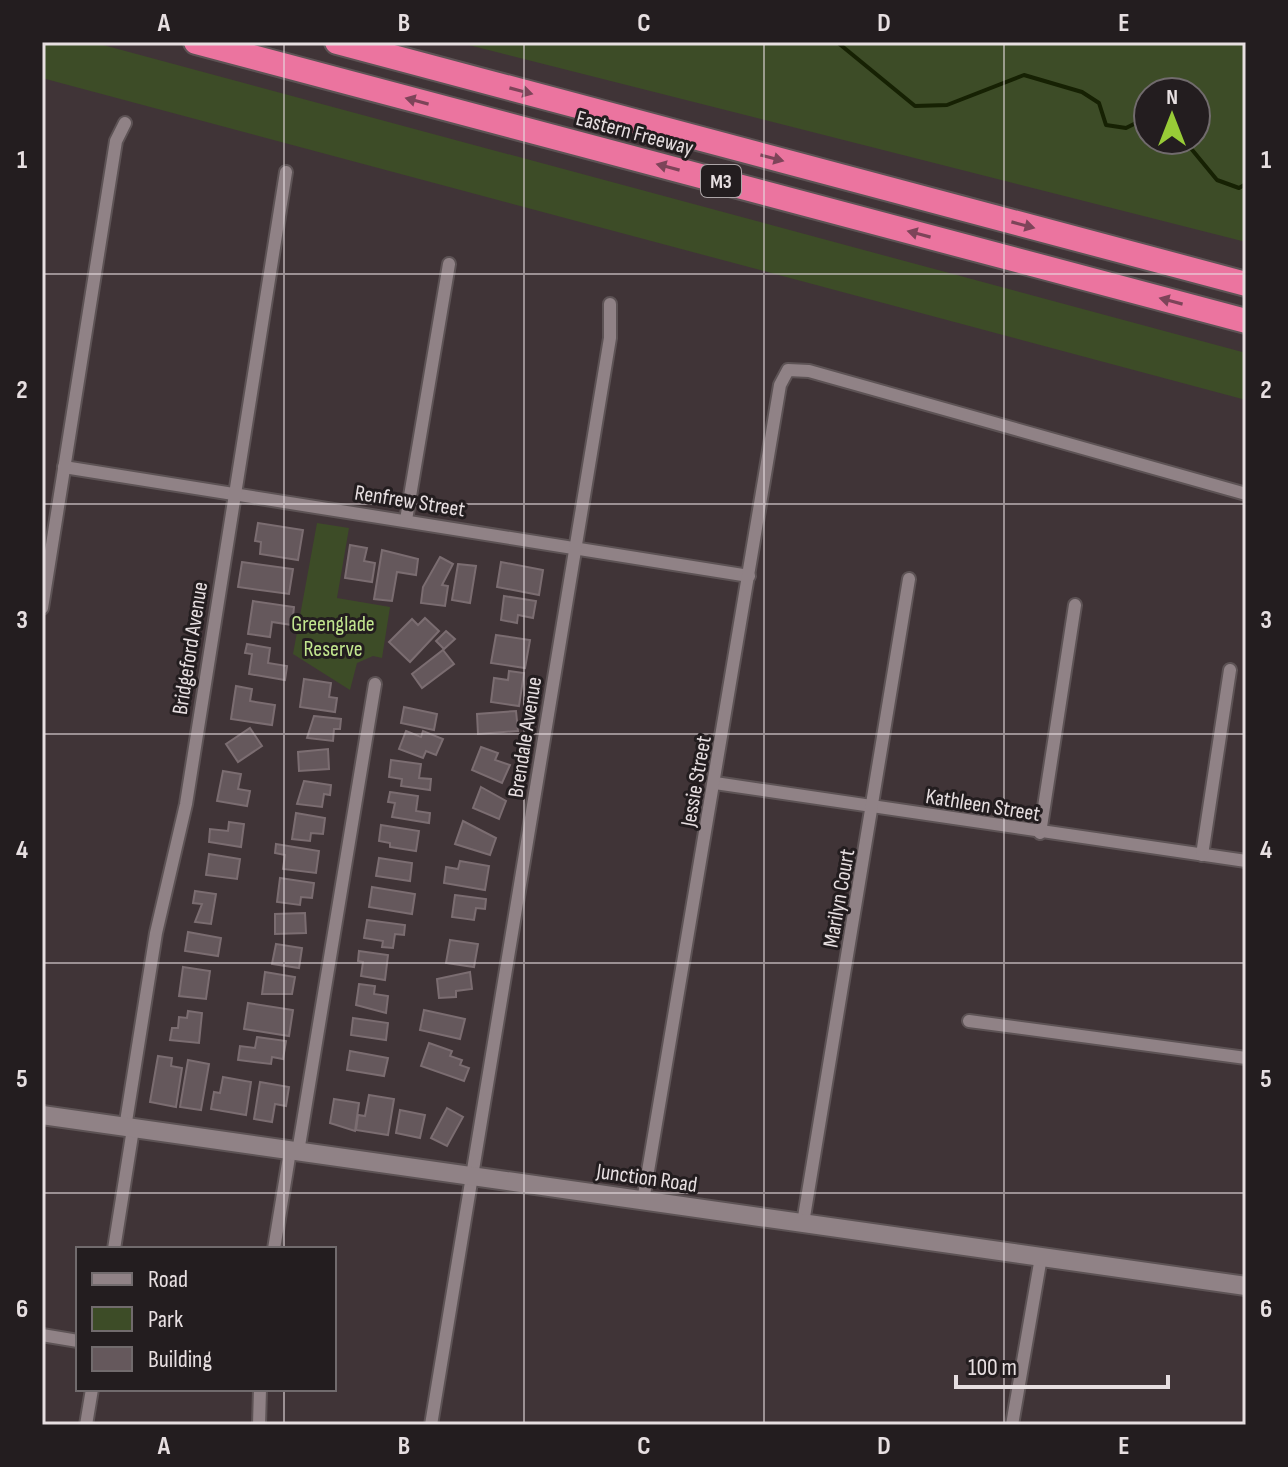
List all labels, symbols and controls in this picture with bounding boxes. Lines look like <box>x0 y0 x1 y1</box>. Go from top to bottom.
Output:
text: A <box>157 8 171 39</box>
text: B <box>398 8 410 39</box>
text: C <box>637 8 651 39</box>
text: D <box>877 8 891 39</box>
text: E <box>1118 8 1130 39</box>
north arrow <box>1132 76 1212 156</box>
text: N <box>1166 84 1178 111</box>
one-way arrow <box>508 85 533 97</box>
one-way arrow <box>404 94 429 106</box>
street label: Eastern Freeway <box>573 105 697 162</box>
text: 1 <box>17 145 27 176</box>
text: 1 <box>1261 145 1271 176</box>
one-way arrow <box>760 152 785 164</box>
one-way arrow <box>655 161 680 173</box>
road number: M3 <box>701 165 741 197</box>
one-way arrow <box>1011 219 1036 231</box>
one-way arrow <box>907 227 931 240</box>
one-way arrow <box>1158 294 1183 306</box>
text: 2 <box>16 375 28 406</box>
text: 2 <box>1260 375 1272 406</box>
street label: Renfrew Street <box>353 479 467 524</box>
street label: Bridgeford Avenue <box>167 580 214 717</box>
text: 3 <box>16 605 28 636</box>
text: 3 <box>1260 605 1272 636</box>
park label: Greenglade Reserve <box>291 611 375 663</box>
street label: Brendale Avenue <box>503 675 548 800</box>
street label: Jessie Street <box>675 733 718 830</box>
street label: Kathleen Street <box>924 783 1042 828</box>
text: 4 <box>16 835 28 866</box>
text: 4 <box>1260 835 1272 866</box>
street label: Marilyn Court <box>818 847 861 950</box>
text: 5 <box>16 1064 28 1095</box>
text: 5 <box>1260 1064 1272 1095</box>
street label: Junction Road <box>594 1158 699 1199</box>
legend <box>76 1247 336 1391</box>
text: Road <box>148 1265 188 1294</box>
text: 6 <box>16 1294 28 1325</box>
text: 6 <box>1260 1294 1272 1325</box>
text: Park <box>148 1305 183 1334</box>
scale bar <box>956 1339 1168 1389</box>
text: Building <box>148 1345 212 1374</box>
text: 100 m <box>968 1353 1017 1382</box>
text: A <box>157 1431 171 1462</box>
text: B <box>398 1431 410 1462</box>
text: C <box>637 1431 651 1462</box>
text: D <box>877 1431 891 1462</box>
text: E <box>1118 1431 1130 1462</box>

